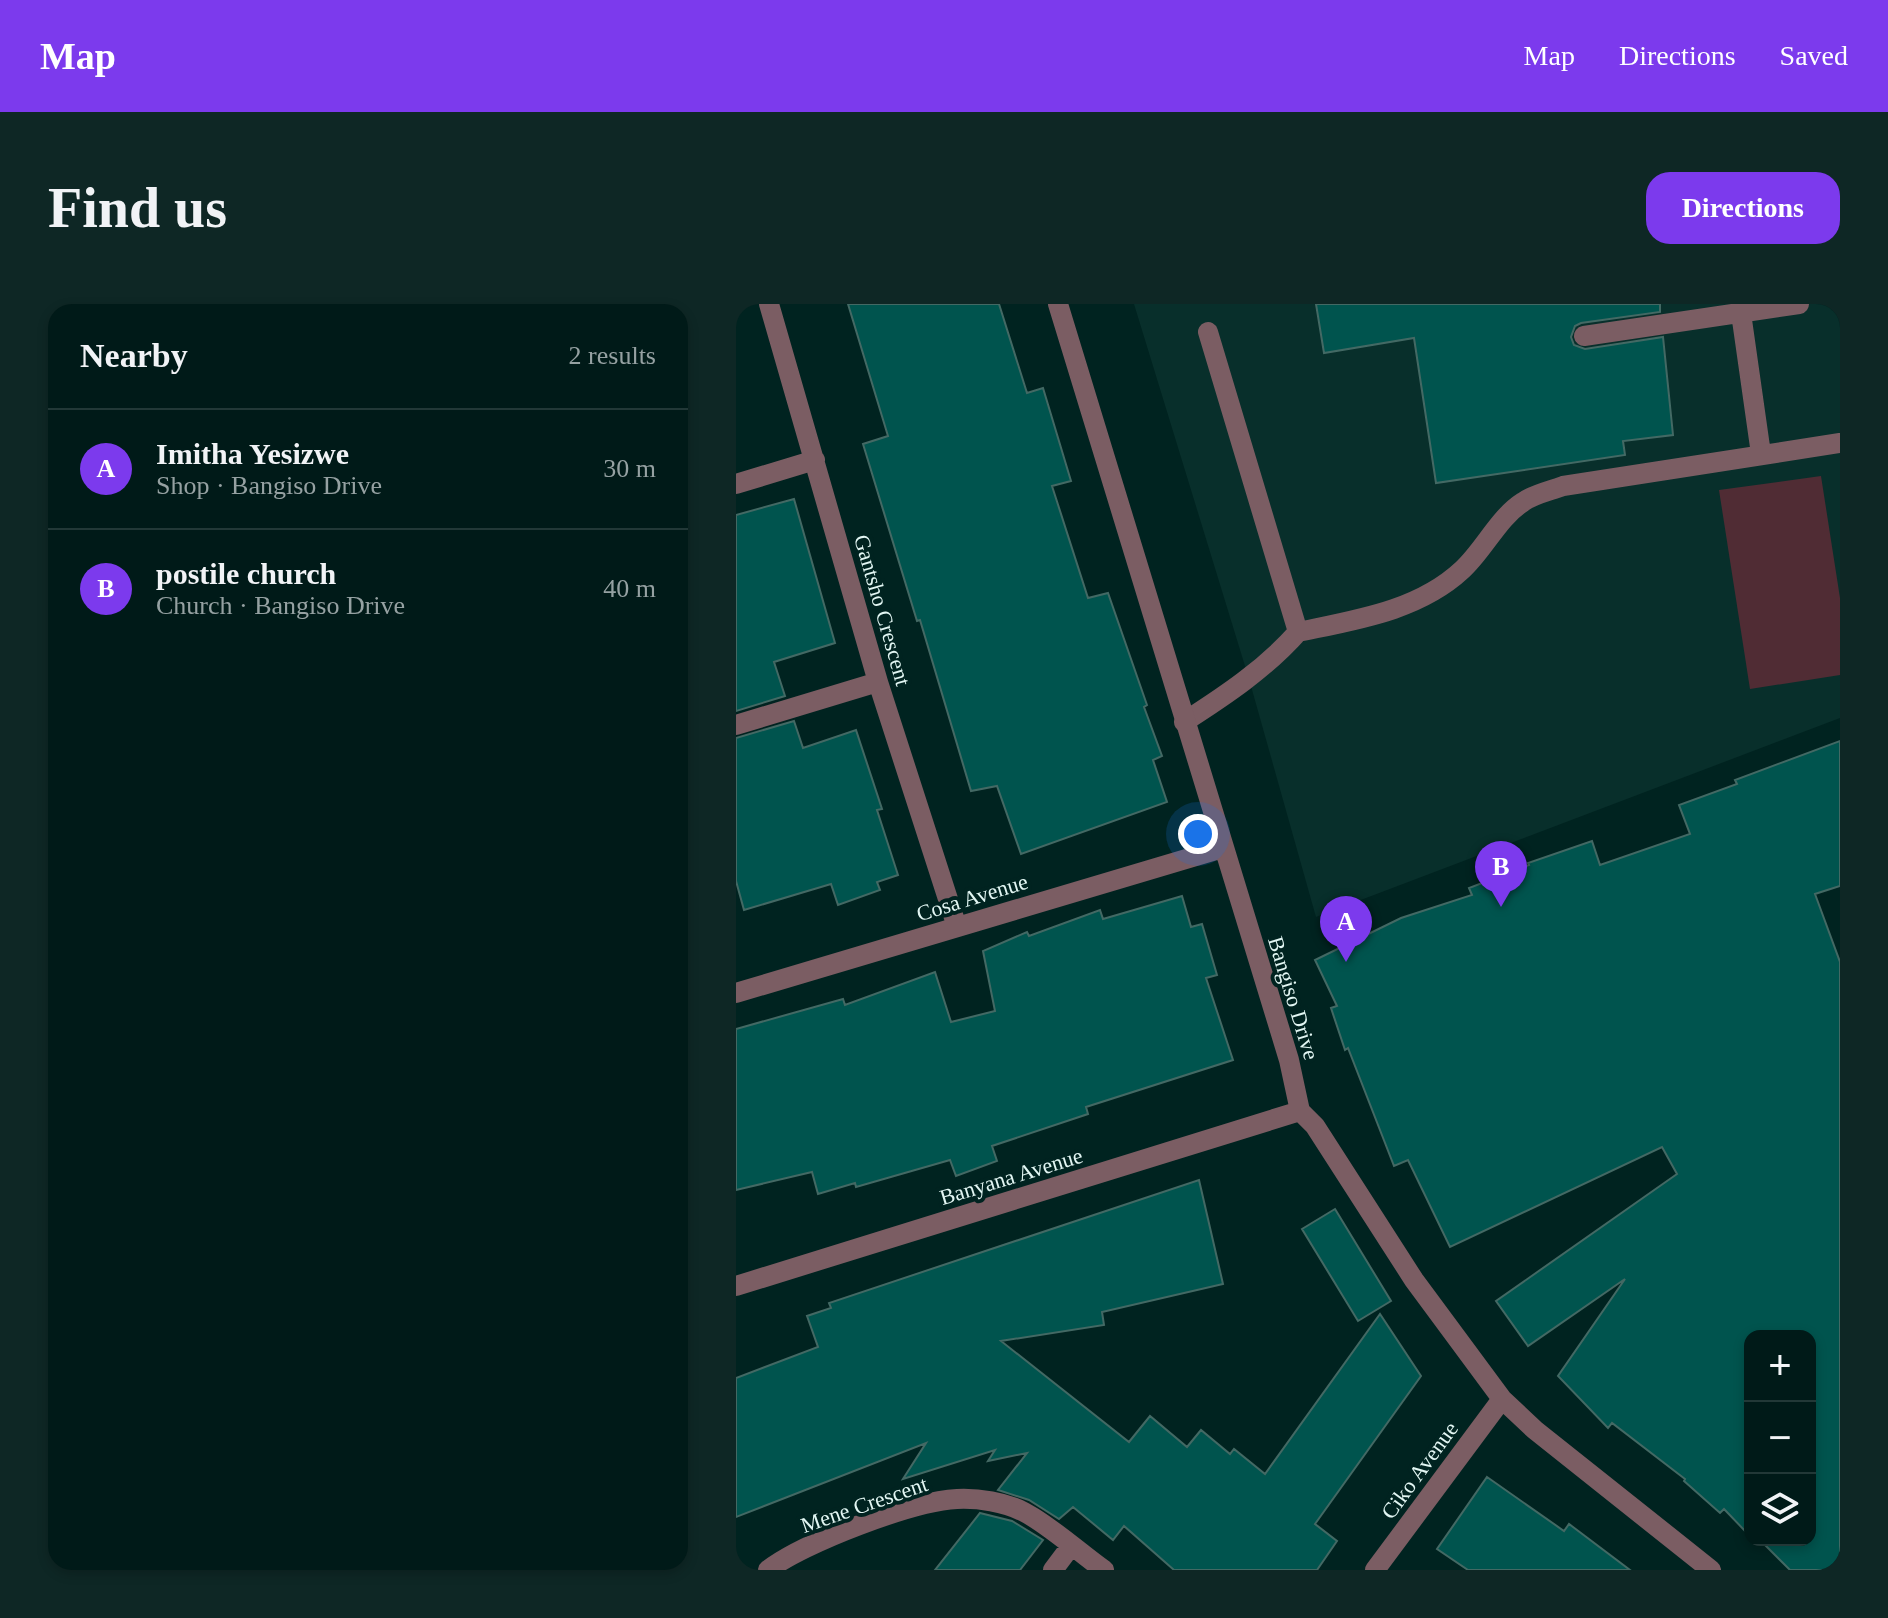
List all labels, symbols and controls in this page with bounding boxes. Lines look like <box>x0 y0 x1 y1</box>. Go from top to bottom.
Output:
text: Map <box>40 35 116 77</box>
text: Map <box>1524 40 1575 71</box>
text: Directions <box>1619 40 1736 71</box>
text: Saved <box>1780 40 1848 71</box>
button: Directions <box>1646 172 1840 244</box>
text: Find us <box>48 177 227 239</box>
text: Nearby <box>80 337 188 374</box>
text: 2 results <box>569 341 656 370</box>
text: Imitha Yesizwe <box>156 437 349 470</box>
text: A <box>97 454 115 483</box>
text: 30 m <box>603 454 656 483</box>
text: Shop · Bangiso Drive <box>156 471 382 500</box>
street label: Gantsho Crescent <box>849 532 916 688</box>
text: postile church <box>156 557 336 590</box>
text: B <box>97 574 115 603</box>
text: 40 m <box>603 574 656 603</box>
text: Church · Bangiso Drive <box>156 591 405 620</box>
your location <box>1178 814 1218 854</box>
pin: B <box>1475 841 1527 907</box>
street label: Cosa Avenue <box>913 869 1031 926</box>
pin: A <box>1320 896 1372 962</box>
street label: Bangiso Drive <box>1263 933 1324 1063</box>
street label: Banyana Avenue <box>937 1143 1086 1210</box>
map controls <box>1744 1330 1816 1546</box>
button: + <box>1744 1330 1816 1402</box>
button: − <box>1744 1402 1816 1474</box>
street label: Ciko Avenue <box>1376 1417 1463 1524</box>
street label: Mene Crescent <box>797 1471 931 1538</box>
button: layers <box>1744 1474 1816 1546</box>

